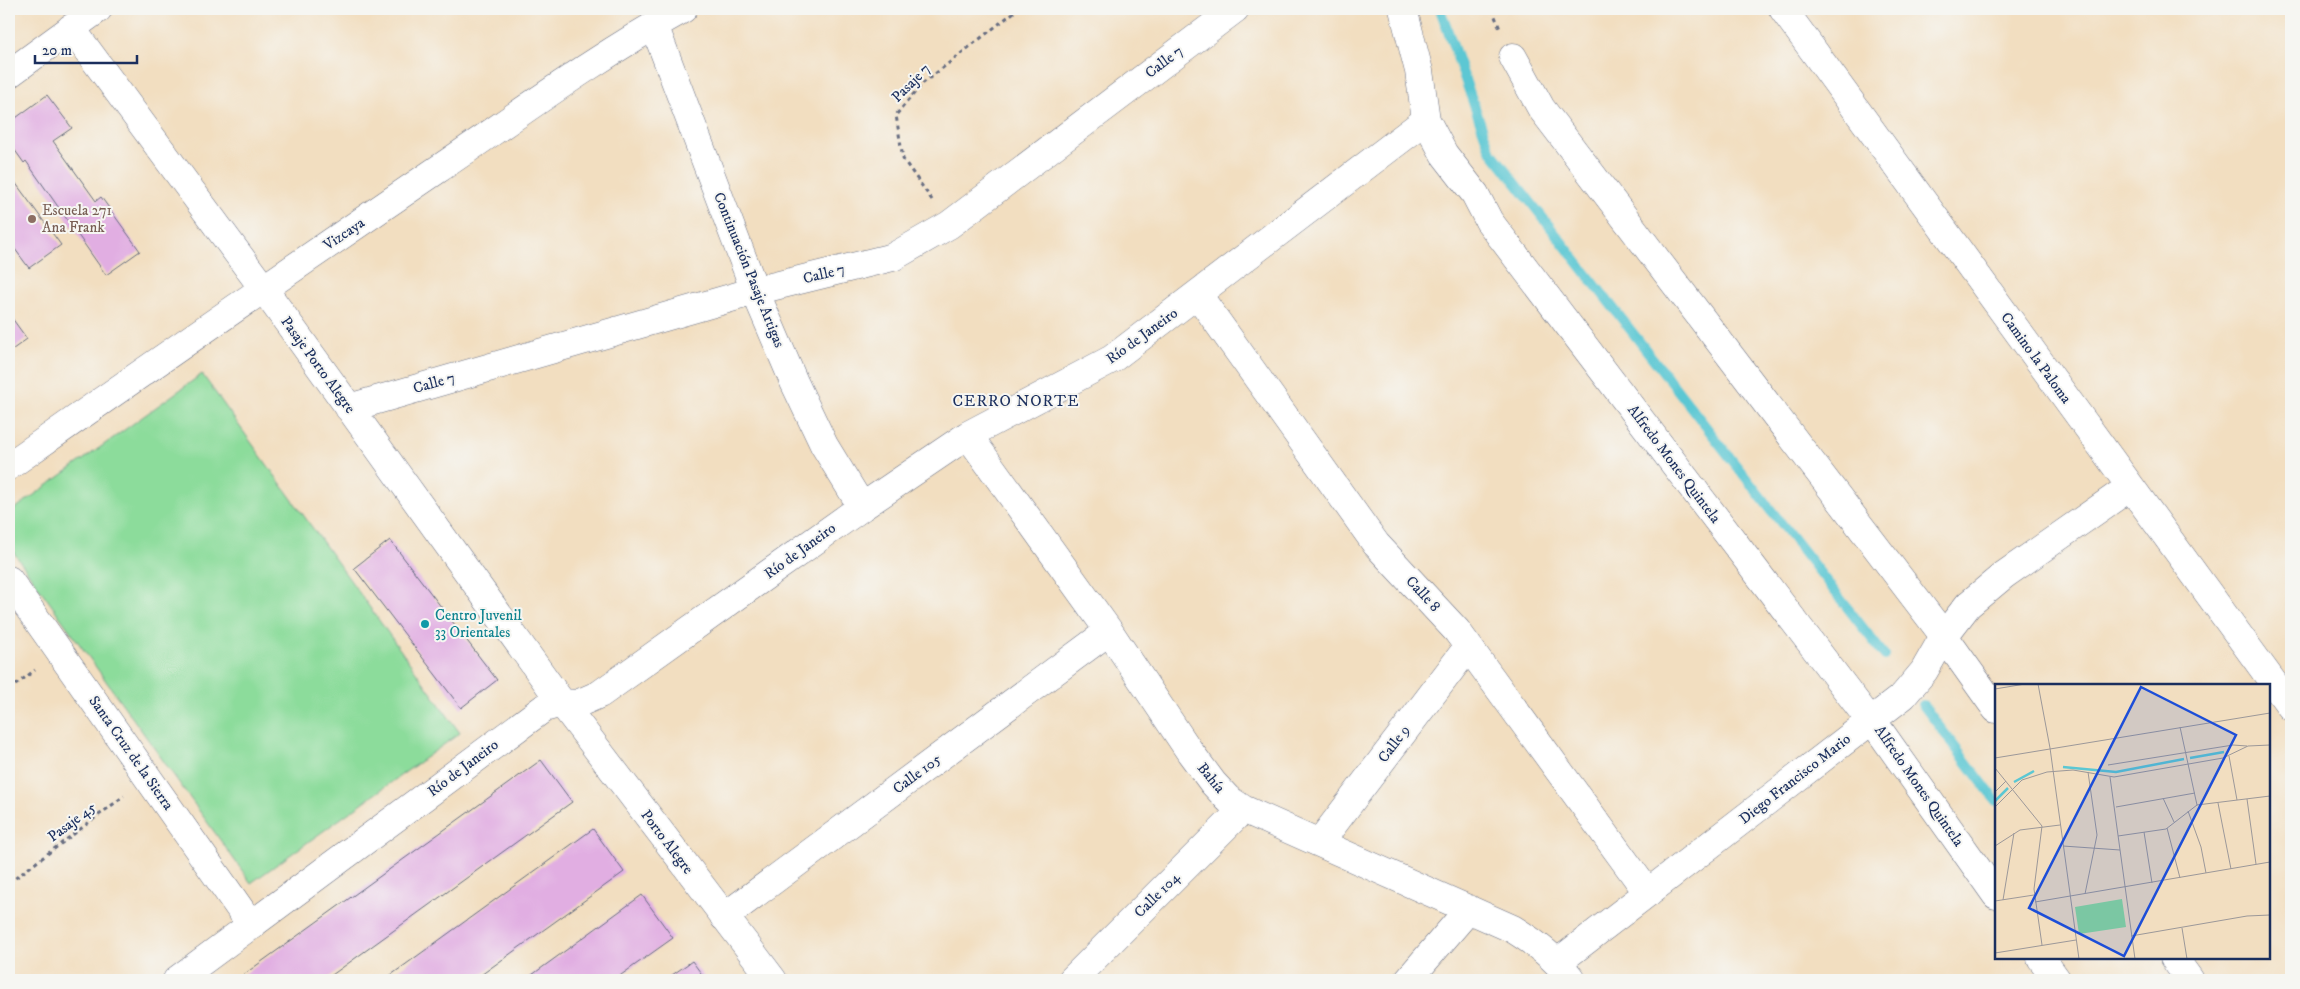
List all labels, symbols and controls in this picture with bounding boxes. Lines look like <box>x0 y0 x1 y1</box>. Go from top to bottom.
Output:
scale bar <box>35 32 138 64</box>
text: 20 m <box>42 41 72 60</box>
street label: Calle 7 <box>1141 42 1187 82</box>
street label: Pasaje 7 <box>888 59 935 106</box>
street label: Continuación Pasaje Artigas <box>709 190 789 350</box>
place label: Escuela 271 Ana Frank <box>42 201 112 237</box>
marker: Escuela 271 Ana Frank <box>26 213 38 225</box>
street label: Vizcaya <box>319 213 369 255</box>
street label: Calle 7 <box>801 260 847 288</box>
street label: Río de Janeiro <box>1102 304 1182 368</box>
street label: Camino la Paloma <box>1996 309 2076 408</box>
street label: Pasaje Porto Alegre <box>276 313 360 417</box>
street label: Calle 7 <box>411 368 457 398</box>
district label: CERRO NORTE <box>952 391 1080 411</box>
street label: Alfredo Mones Quintela <box>1623 401 1725 528</box>
street label: Río de Janeiro <box>760 519 840 583</box>
street label: Calle 8 <box>1402 572 1444 616</box>
place label: Centro Juvenil 33 Orientales <box>435 606 522 642</box>
marker: Centro Juvenil 33 Orientales <box>419 618 431 630</box>
inset map <box>1995 684 2270 959</box>
street label: Santa Cruz de la Sierra <box>84 692 178 814</box>
street label: Calle 9 <box>1374 721 1414 767</box>
street label: Alfredo Mones Quintela <box>1870 722 1968 851</box>
street label: Diego Francisco Mario <box>1735 730 1855 828</box>
street label: Río de Janeiro <box>424 735 502 801</box>
street label: Calle 105 <box>889 749 945 798</box>
street label: Bahía <box>1193 759 1229 798</box>
street label: Pasaje 45 <box>44 797 100 846</box>
street label: Porto Alegre <box>637 806 697 878</box>
street label: Calle 104 <box>1130 868 1184 922</box>

